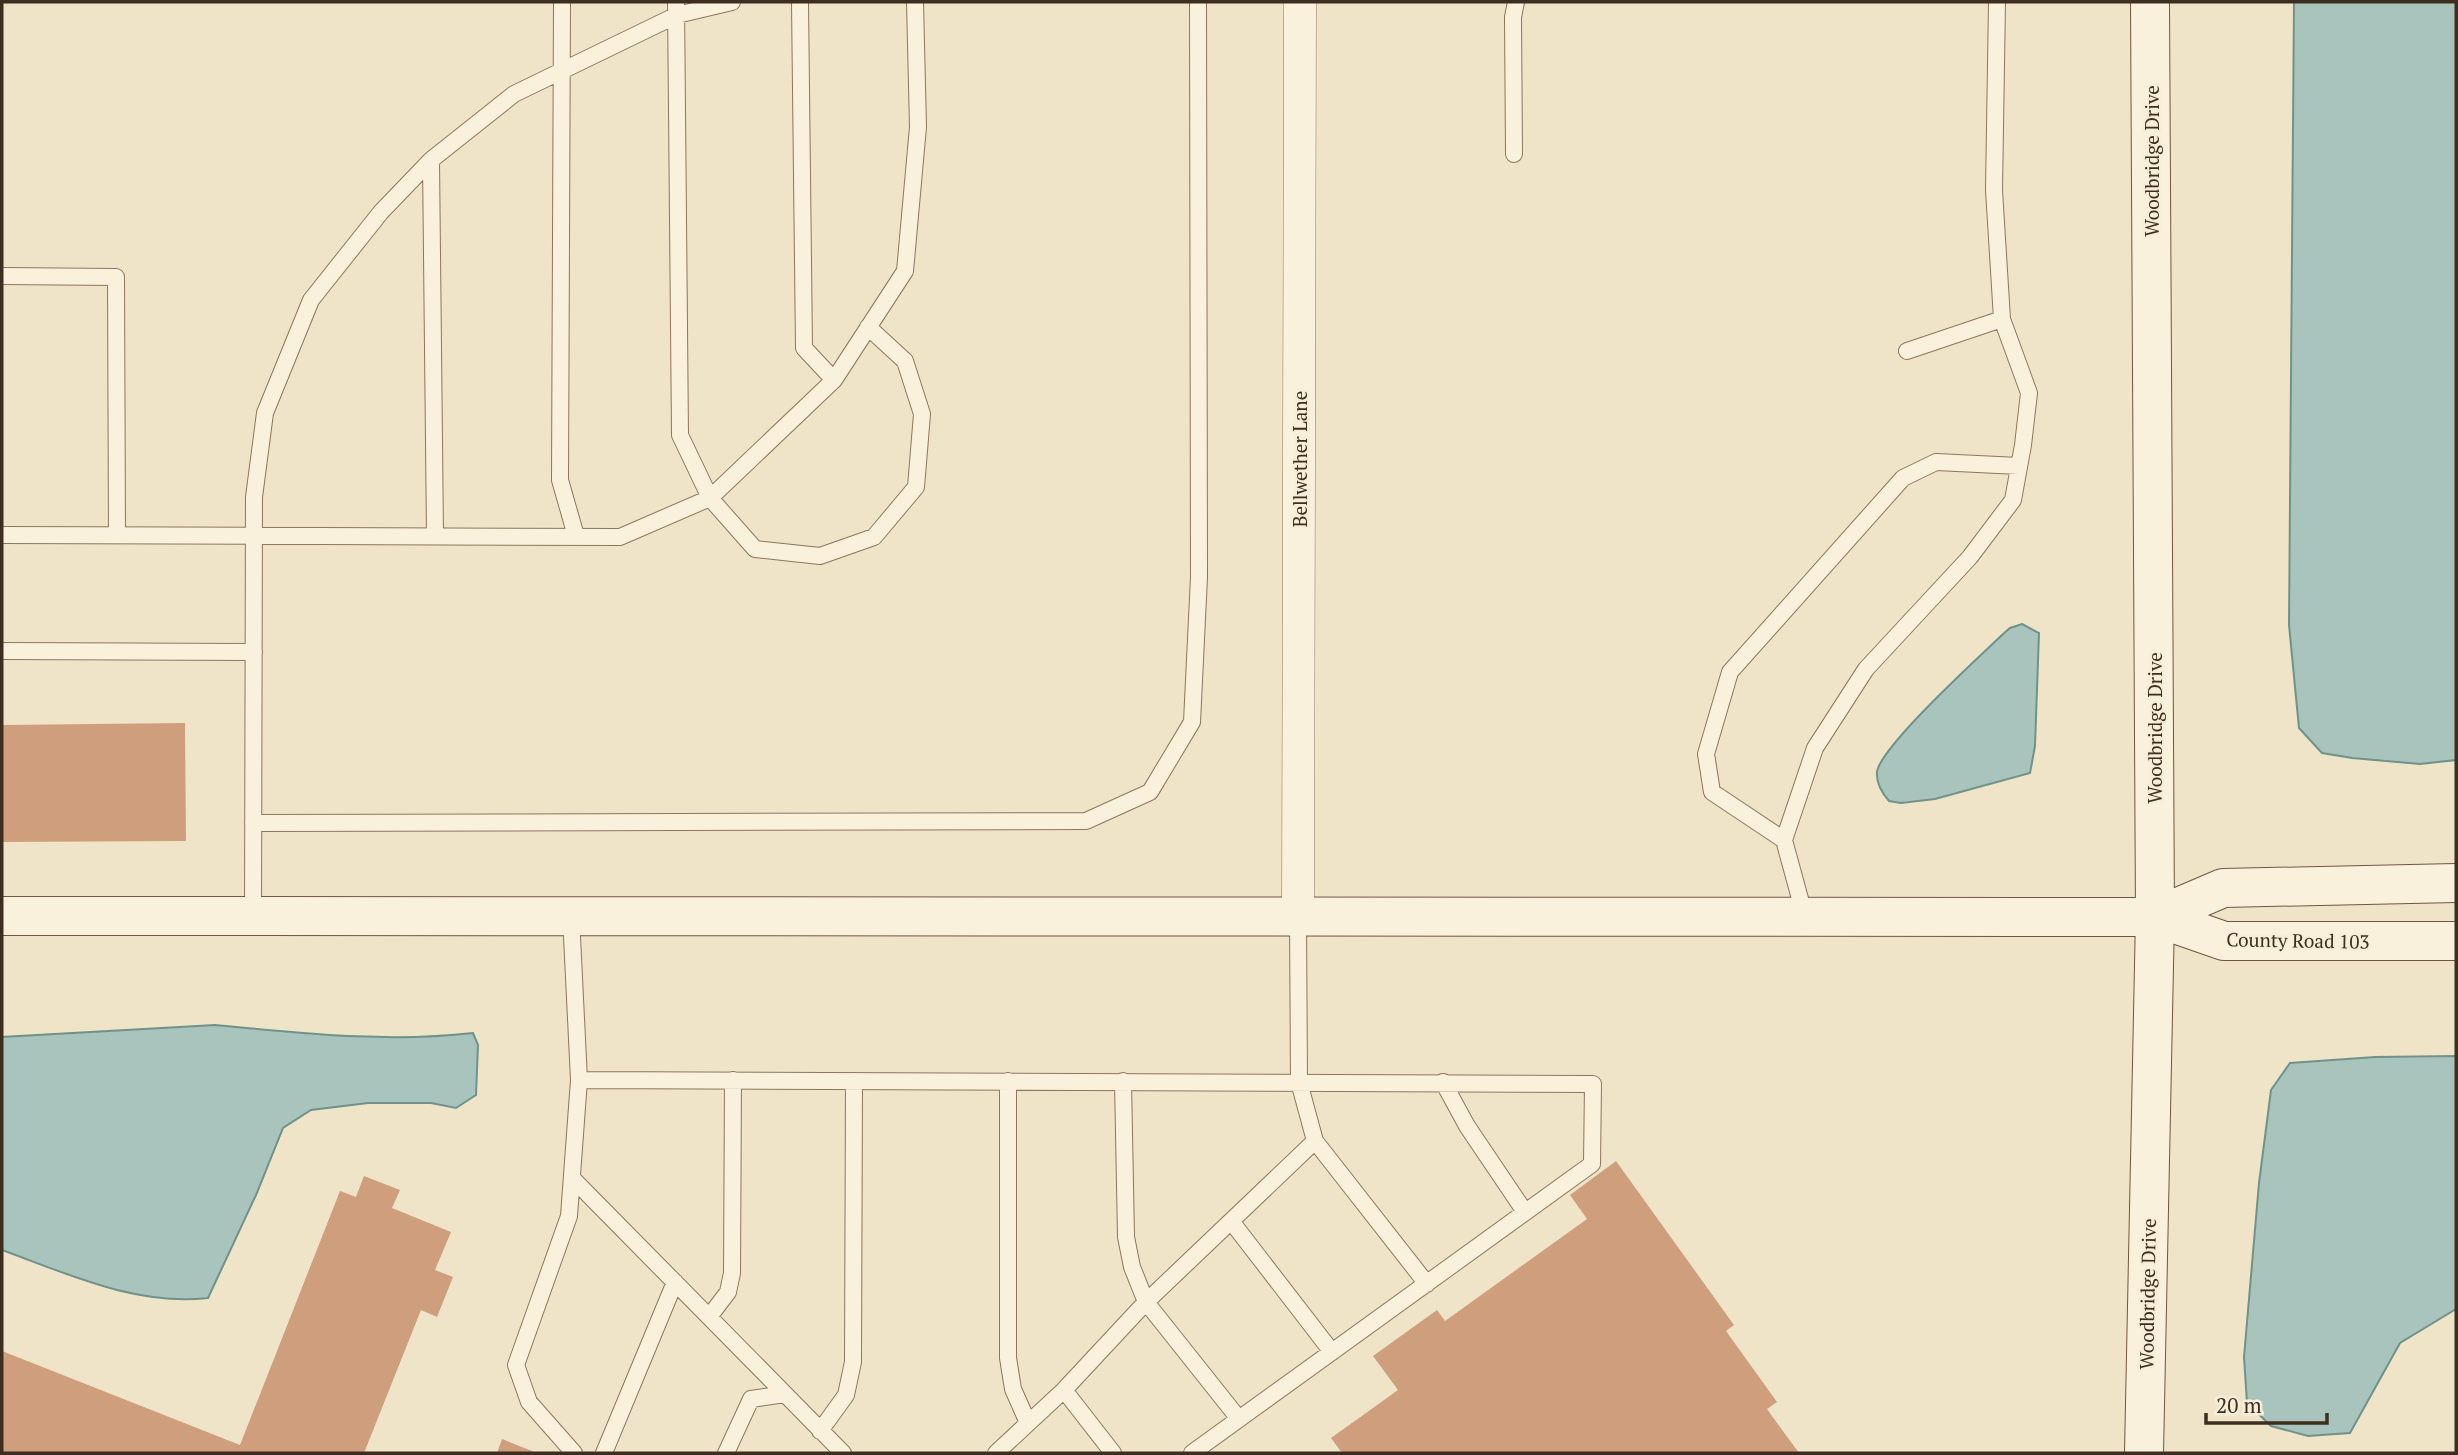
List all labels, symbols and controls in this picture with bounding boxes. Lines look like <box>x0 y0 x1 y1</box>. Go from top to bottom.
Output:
street label: Woodbridge Drive <box>2139 85 2164 237</box>
street label: Bellwether Lane <box>1287 391 1312 527</box>
street label: Woodbridge Drive <box>2142 652 2167 804</box>
street label: County Road 103 <box>2226 926 2370 954</box>
street label: Woodbridge Drive <box>2133 1218 2161 1370</box>
scale bar <box>2206 1382 2327 1426</box>
text: 20 m <box>2216 1391 2262 1419</box>

